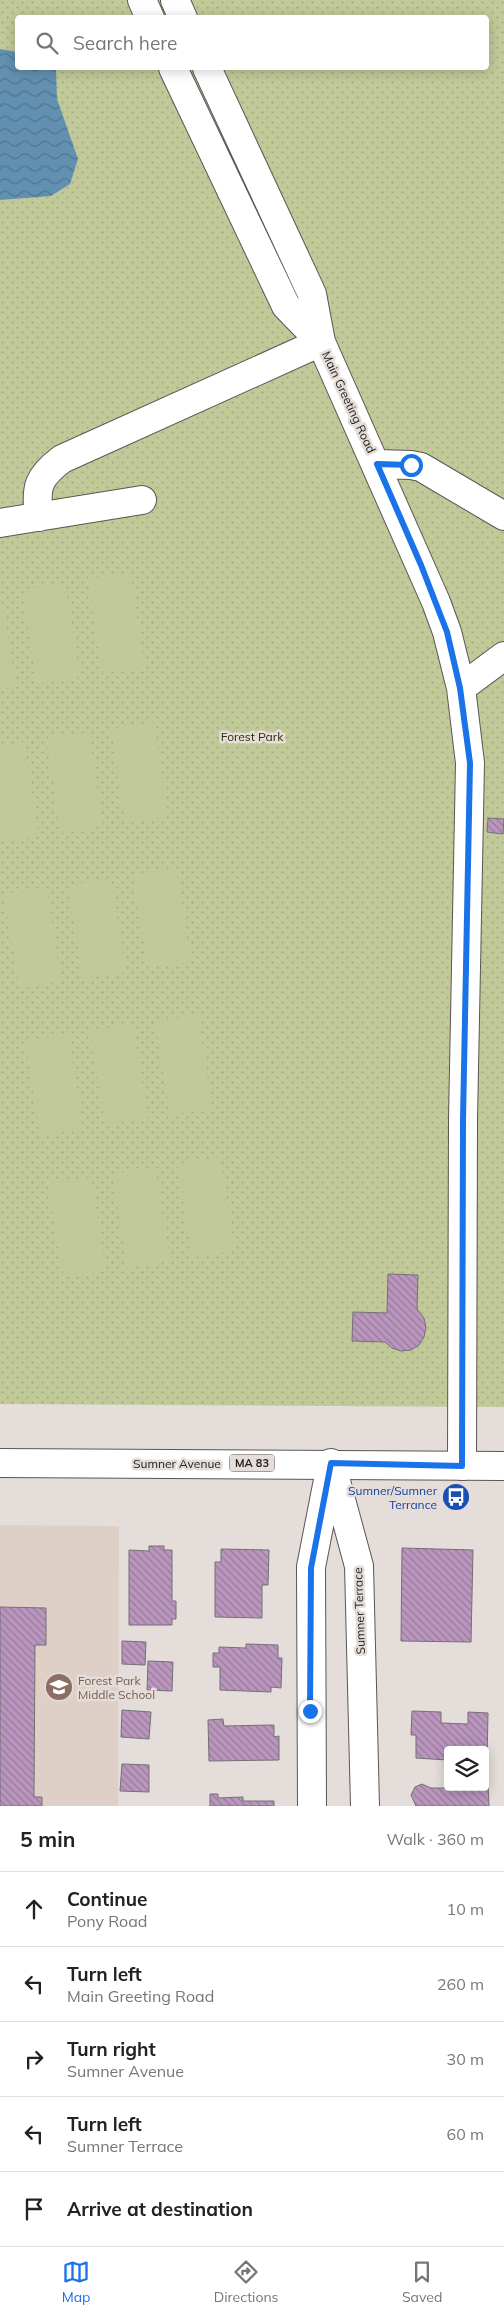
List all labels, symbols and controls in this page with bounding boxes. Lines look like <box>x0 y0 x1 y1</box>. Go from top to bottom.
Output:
search box <box>15 15 489 70</box>
icon: search <box>33 29 61 57</box>
text: Search here <box>73 31 177 55</box>
street label: Main Greeting Road <box>319 349 379 455</box>
route start <box>400 454 423 477</box>
park label: Forest Park <box>221 729 284 744</box>
road number: MA 83 <box>230 1455 274 1472</box>
street label: Sumner Avenue <box>133 1456 221 1471</box>
bus stop icon: Sumner/Sumner Terrance <box>441 1482 471 1512</box>
place label: Sumner/Sumner Terrance <box>348 1483 438 1512</box>
street label: Sumner Terrace <box>350 1567 368 1655</box>
school or university icon: Forest Park Middle School <box>44 1672 74 1702</box>
place label: Forest Park Middle School <box>78 1673 155 1702</box>
route end <box>299 1700 322 1723</box>
map controls <box>444 1746 489 1791</box>
button: layers <box>444 1746 489 1791</box>
text: 5 min <box>20 1826 75 1852</box>
text: Walk · 360 m <box>386 1829 484 1849</box>
text: Continue <box>67 1887 147 1911</box>
icon: ahead <box>20 1895 48 1923</box>
text: 10 m <box>447 1899 484 1919</box>
text: Pony Road <box>67 1911 147 1931</box>
text: Turn left <box>67 1962 142 1986</box>
icon: left <box>20 1970 48 1998</box>
text: 260 m <box>437 1974 484 1994</box>
text: Main Greeting Road <box>67 1986 214 2006</box>
text: Turn right <box>67 2037 156 2061</box>
icon: right <box>20 2045 48 2073</box>
text: 30 m <box>447 2049 484 2069</box>
text: Sumner Avenue <box>67 2061 184 2081</box>
text: Turn left <box>67 2112 142 2136</box>
icon: left <box>20 2120 48 2148</box>
text: 60 m <box>447 2124 484 2144</box>
text: Sumner Terrace <box>67 2136 183 2156</box>
icon: arrive <box>20 2195 48 2223</box>
text: Arrive at destination <box>67 2197 253 2221</box>
tab: Map <box>62 2258 90 2306</box>
tab: Directions <box>214 2258 279 2306</box>
tab: Saved <box>402 2258 442 2306</box>

